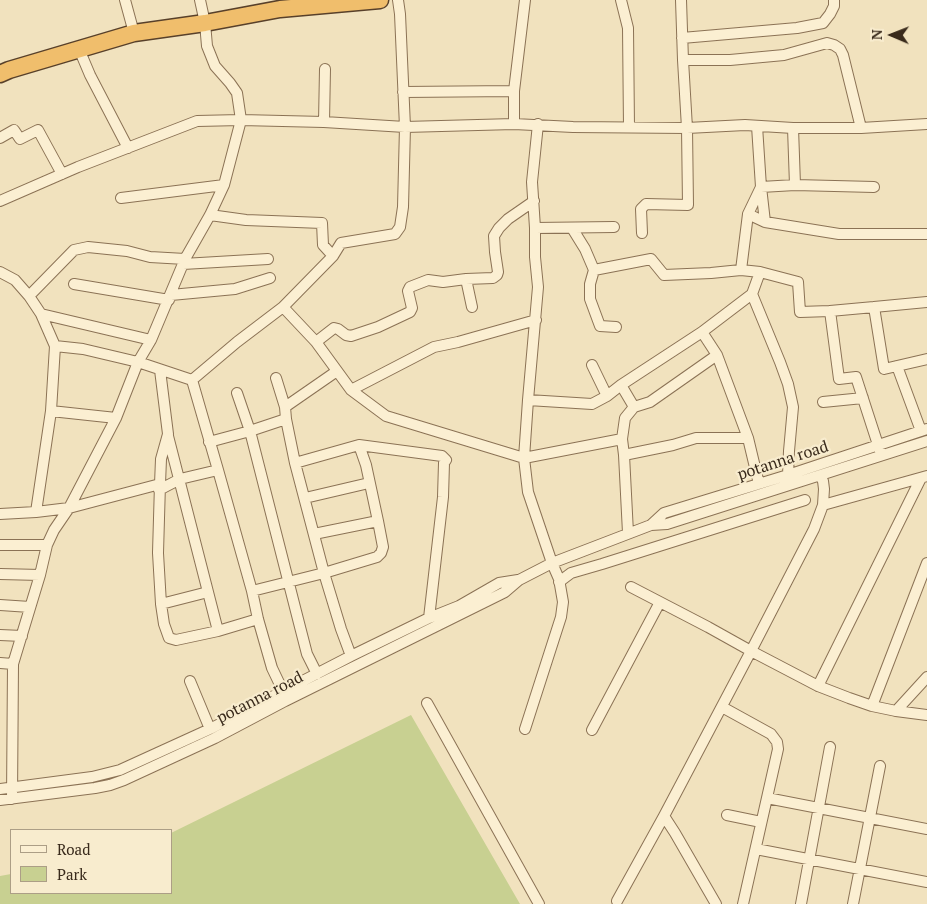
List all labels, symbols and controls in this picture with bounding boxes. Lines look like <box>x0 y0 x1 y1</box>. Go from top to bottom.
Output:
north arrow <box>867 10 917 60</box>
text: N <box>867 29 886 40</box>
street label: potanna road <box>735 437 831 485</box>
street label: potanna road <box>213 668 307 728</box>
legend <box>10 829 172 894</box>
text: Road <box>57 839 90 859</box>
text: Park <box>57 864 87 884</box>

